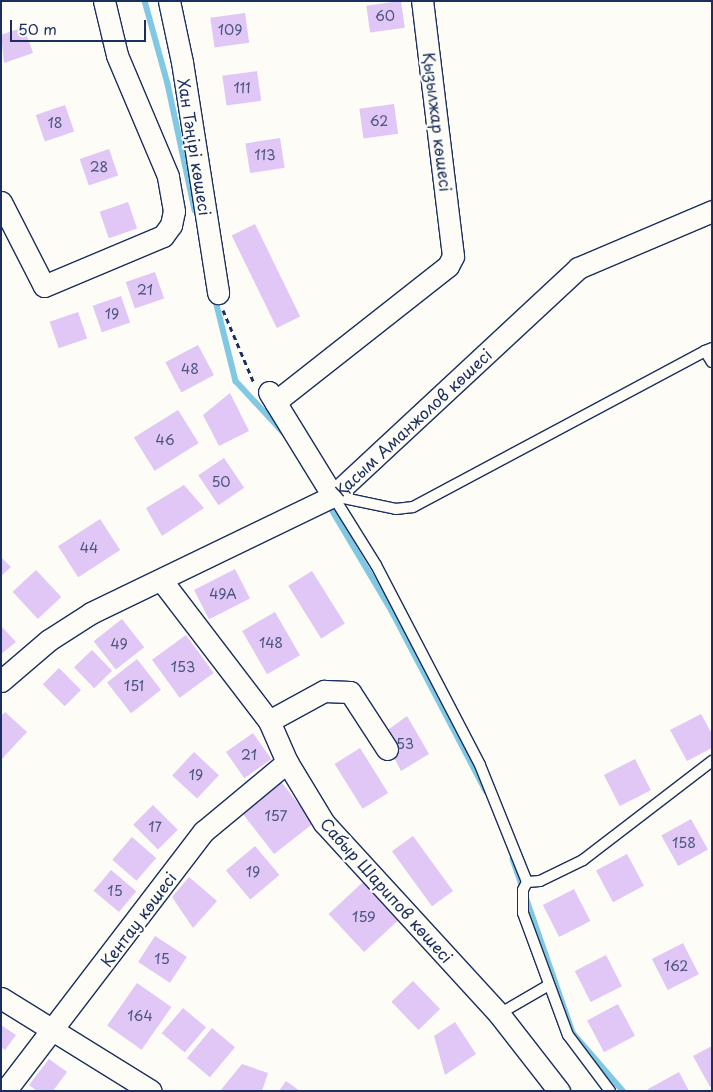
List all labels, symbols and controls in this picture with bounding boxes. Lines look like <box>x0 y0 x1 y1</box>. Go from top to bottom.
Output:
house number: 60 <box>375 8 395 24</box>
scale bar <box>12 10 149 42</box>
text: 50 m <box>18 17 57 40</box>
house number: 109 <box>218 22 242 38</box>
street label: Қызылжар көшесі <box>420 51 456 193</box>
street label: Хан Тәңірі көшесі <box>175 77 215 217</box>
house number: 111 <box>233 80 251 96</box>
house number: 62 <box>370 113 388 129</box>
house number: 18 <box>47 115 63 131</box>
house number: 113 <box>254 147 276 163</box>
house number: 28 <box>90 159 108 175</box>
house number: 21 <box>137 282 153 298</box>
house number: 19 <box>105 306 119 322</box>
street label: Қасым Аманжолов көшесі <box>330 344 496 500</box>
house number: 48 <box>181 361 199 377</box>
house number: 46 <box>155 432 175 448</box>
house number: 50 <box>211 474 231 490</box>
house number: 44 <box>80 540 98 556</box>
house number: 49А <box>209 586 237 602</box>
house number: 148 <box>259 635 283 651</box>
house number: 49 <box>110 636 128 652</box>
house number: 153 <box>171 659 195 675</box>
house number: 151 <box>124 678 144 694</box>
house number: 53 <box>396 736 414 752</box>
house number: 21 <box>241 747 257 763</box>
house number: 19 <box>189 767 203 783</box>
house number: 157 <box>265 808 287 824</box>
street label: Сабыр Шарипов көшесі <box>317 813 457 967</box>
house number: 17 <box>148 819 162 835</box>
house number: 158 <box>672 835 696 851</box>
house number: 19 <box>246 864 260 880</box>
street label: Кентау көшесі <box>96 868 180 970</box>
house number: 15 <box>107 883 123 899</box>
house number: 159 <box>352 909 376 925</box>
house number: 15 <box>154 951 170 967</box>
house number: 162 <box>664 958 688 974</box>
house number: 164 <box>127 1008 153 1024</box>

